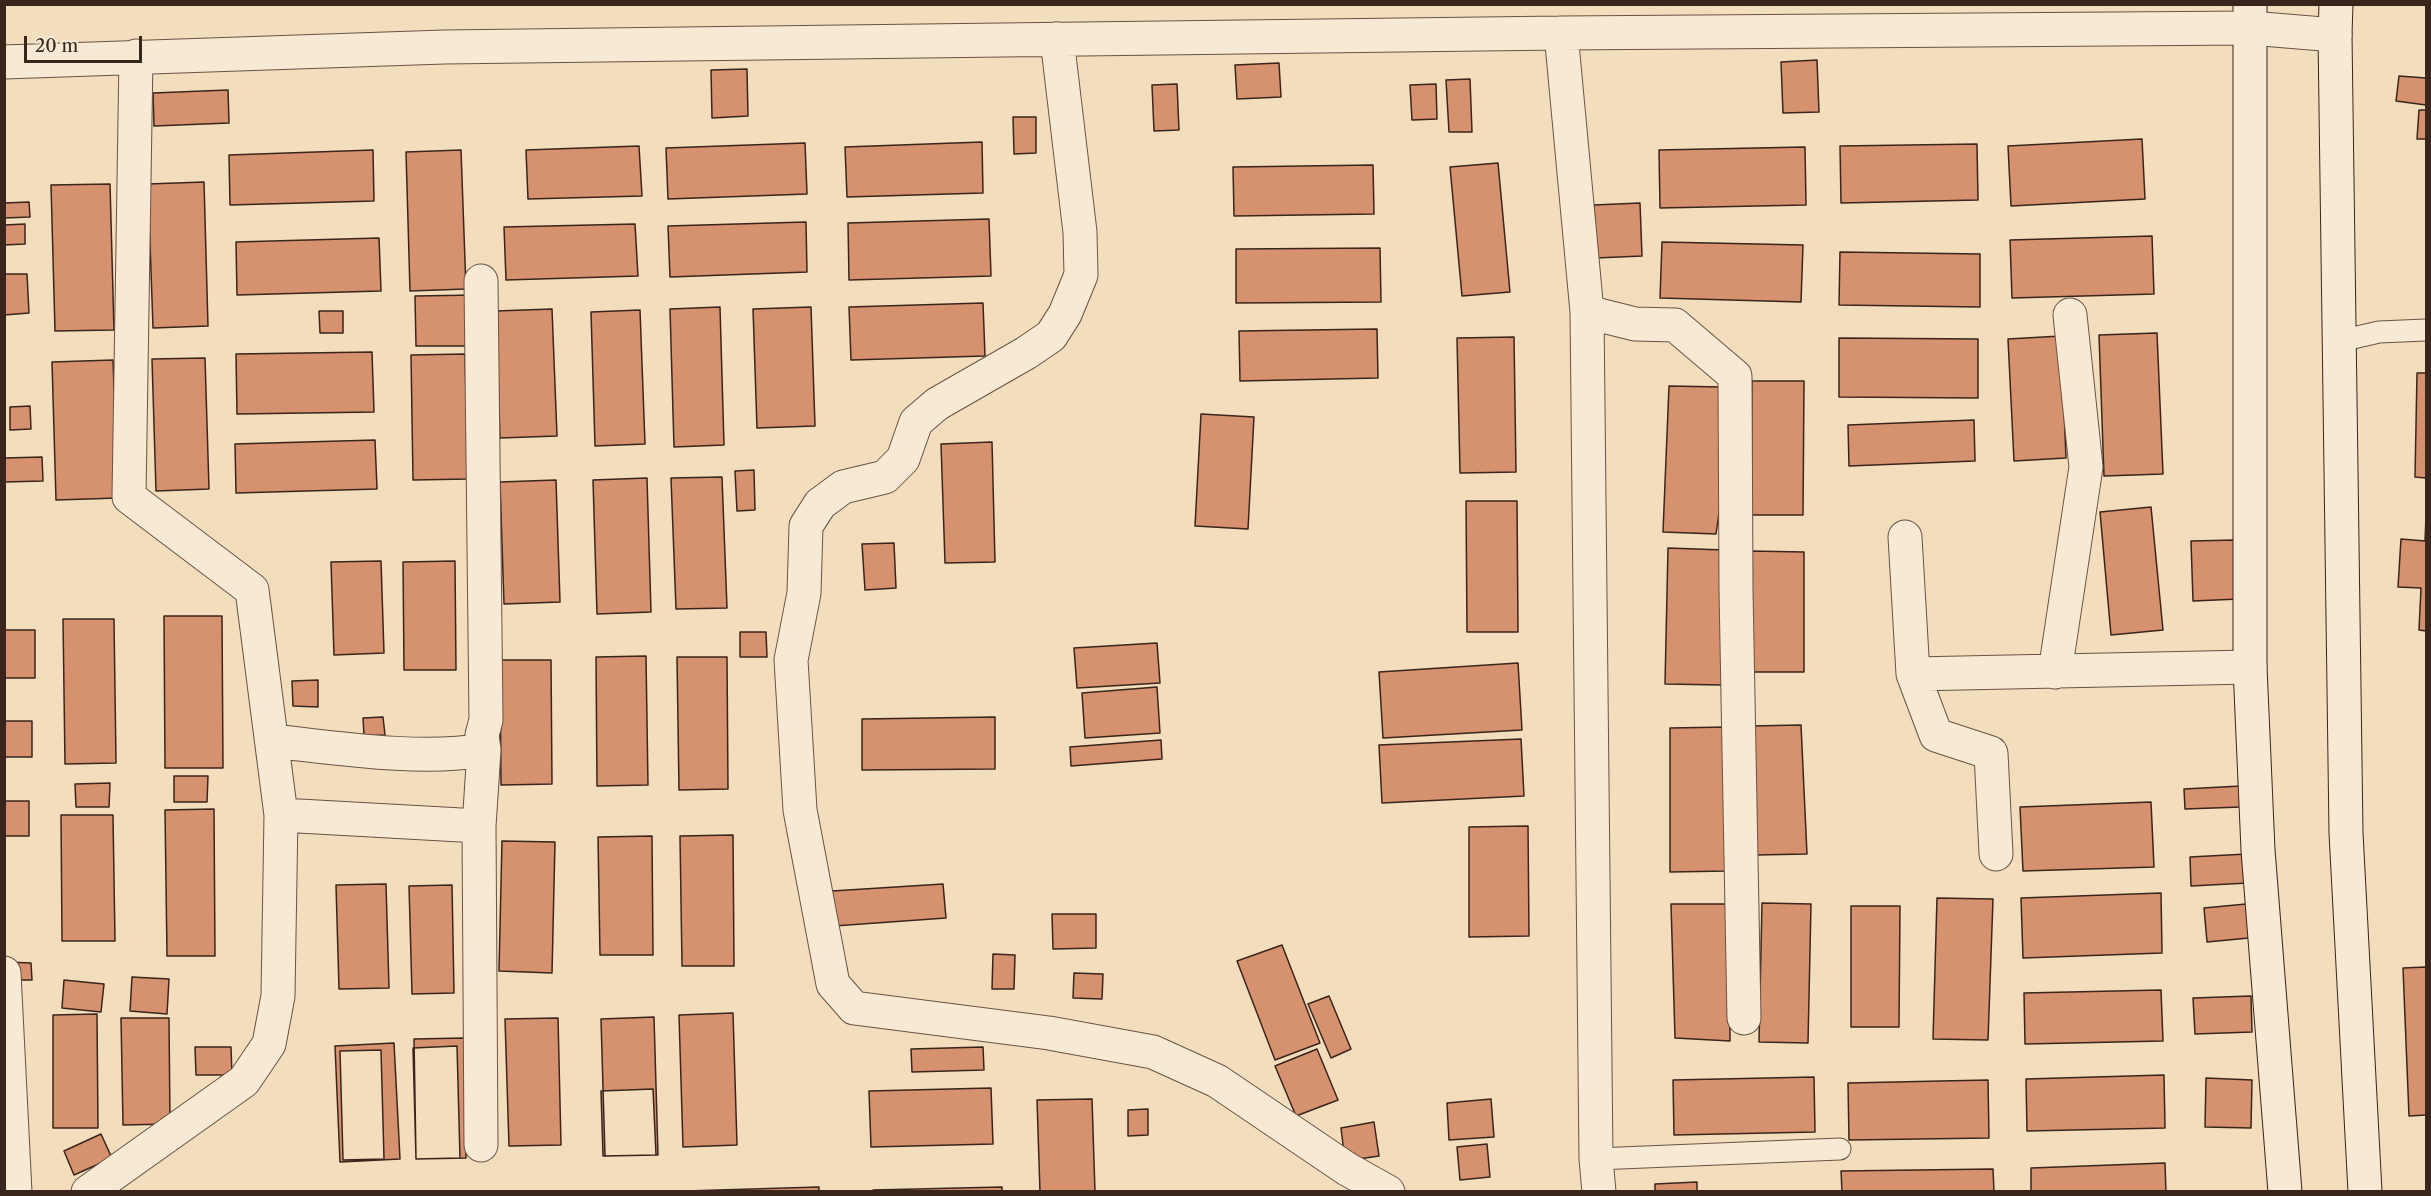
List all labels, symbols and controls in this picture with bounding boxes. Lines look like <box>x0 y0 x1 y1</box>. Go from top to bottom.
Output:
scale bar <box>27 24 146 62</box>
text: 20 m <box>35 35 78 57</box>

